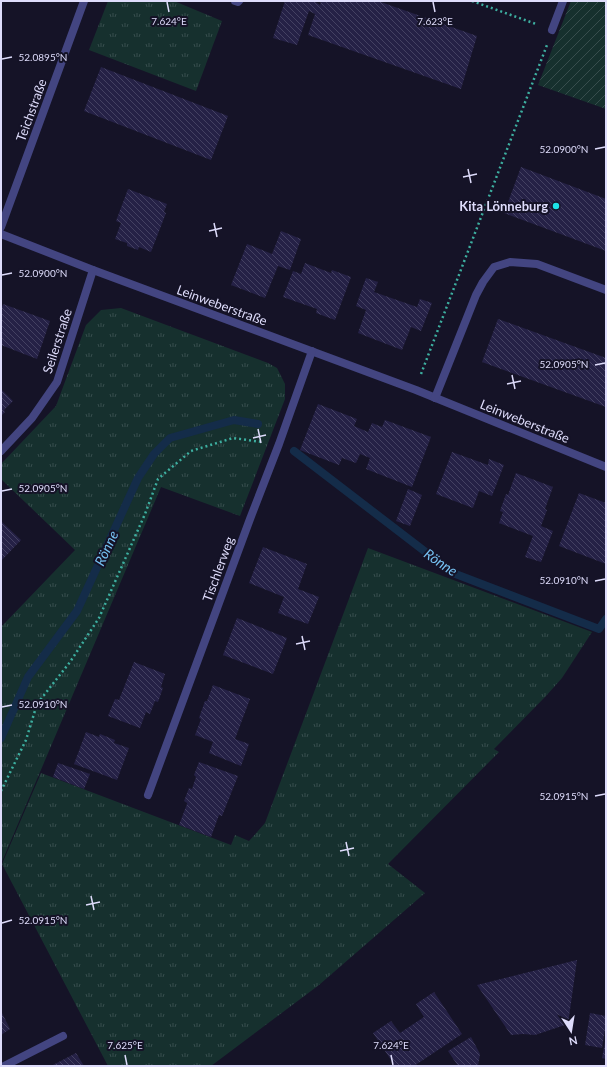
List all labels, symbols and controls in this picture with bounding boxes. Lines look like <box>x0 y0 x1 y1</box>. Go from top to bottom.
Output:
text: 7.624°E <box>151 15 187 27</box>
text: 7.623°E <box>417 15 453 27</box>
text: 52.0895°N <box>19 51 67 63</box>
street label: Teichstraße <box>12 76 50 143</box>
text: 52.0900°N <box>540 143 588 155</box>
place label: Kita Lönneburg <box>459 198 548 214</box>
marker: Kita Lönneburg <box>551 201 561 211</box>
text: 52.0900°N <box>19 267 67 279</box>
street label: Leinweberstraße <box>175 281 270 329</box>
street label: Seilerstraße <box>39 306 75 376</box>
text: 52.0905°N <box>540 358 588 370</box>
street label: Leinweberstraße <box>478 396 572 446</box>
text: 52.0905°N <box>19 482 67 494</box>
water label: Rönne <box>91 528 122 568</box>
street label: Tischlerweg <box>199 534 237 604</box>
water label: Rönne <box>421 545 461 579</box>
text: 52.0910°N <box>540 574 588 586</box>
text: 52.0910°N <box>19 698 67 710</box>
text: 52.0915°N <box>540 790 588 802</box>
text: 52.0915°N <box>19 914 67 926</box>
north arrow <box>551 1011 591 1051</box>
text: N <box>568 1034 579 1049</box>
text: 7.625°E <box>107 1039 143 1051</box>
text: 7.624°E <box>373 1039 409 1051</box>

